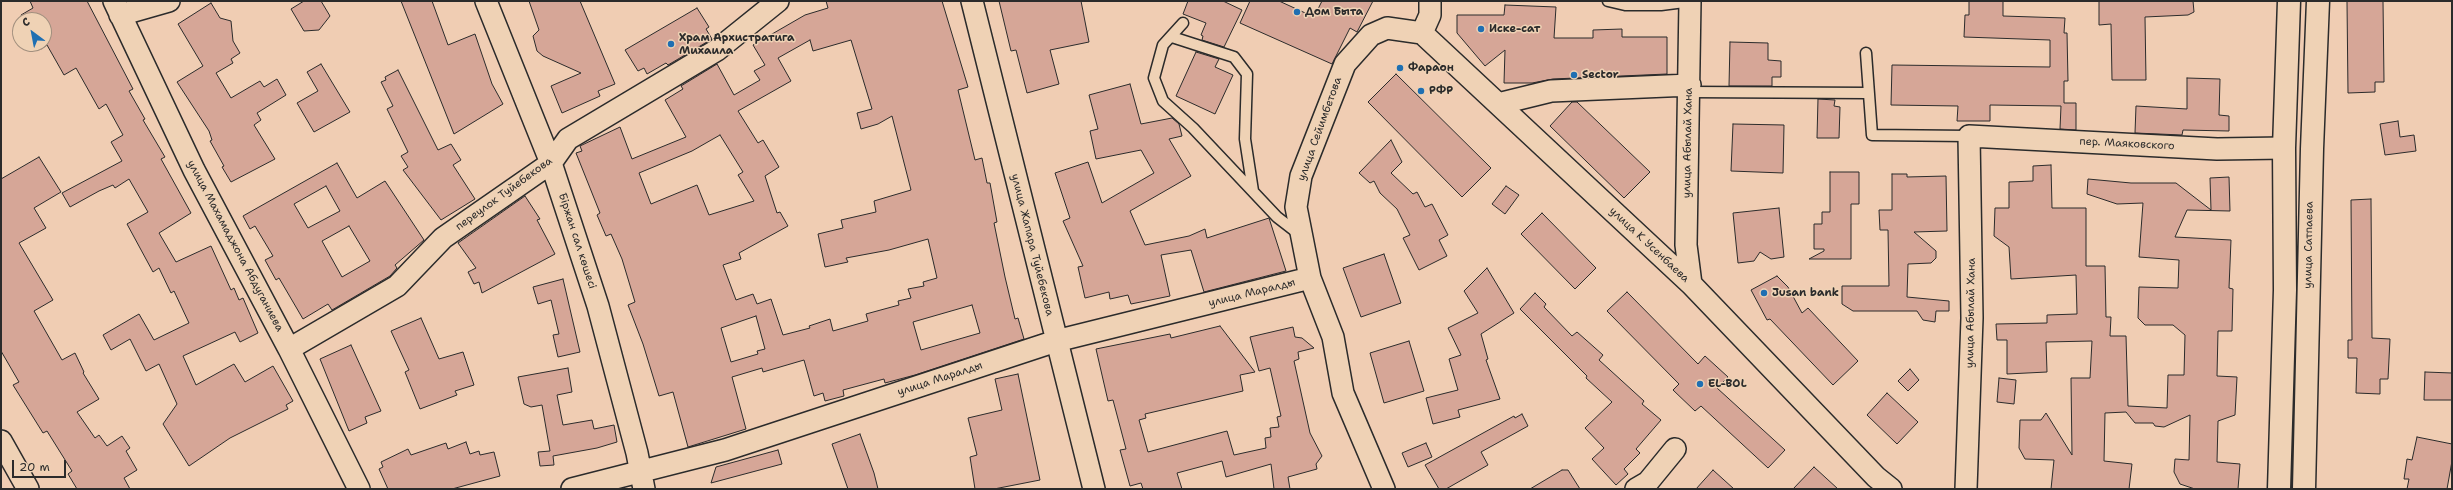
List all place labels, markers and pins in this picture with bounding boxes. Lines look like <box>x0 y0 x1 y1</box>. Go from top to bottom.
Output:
place label: Дом Быта <box>1305 5 1363 19</box>
marker: Дом Быта <box>1292 7 1302 17</box>
place label: Иске-сат <box>1489 22 1540 36</box>
marker: Иске-сат <box>1476 24 1486 34</box>
place label: Храм Архистратига Михаила <box>679 31 795 57</box>
marker: Храм Архистратига Михаила <box>666 39 676 49</box>
place label: Фараон <box>1408 61 1454 75</box>
marker: Фараон <box>1395 63 1405 73</box>
place label: Sector <box>1582 68 1619 82</box>
marker: Sector <box>1569 70 1579 80</box>
place label: РФР <box>1429 84 1453 98</box>
marker: РФР <box>1416 86 1426 96</box>
place label: Jusan bank <box>1772 286 1839 300</box>
marker: Jusan bank <box>1759 288 1769 298</box>
place label: EL-BOL <box>1708 377 1747 391</box>
marker: EL-BOL <box>1695 379 1705 389</box>

